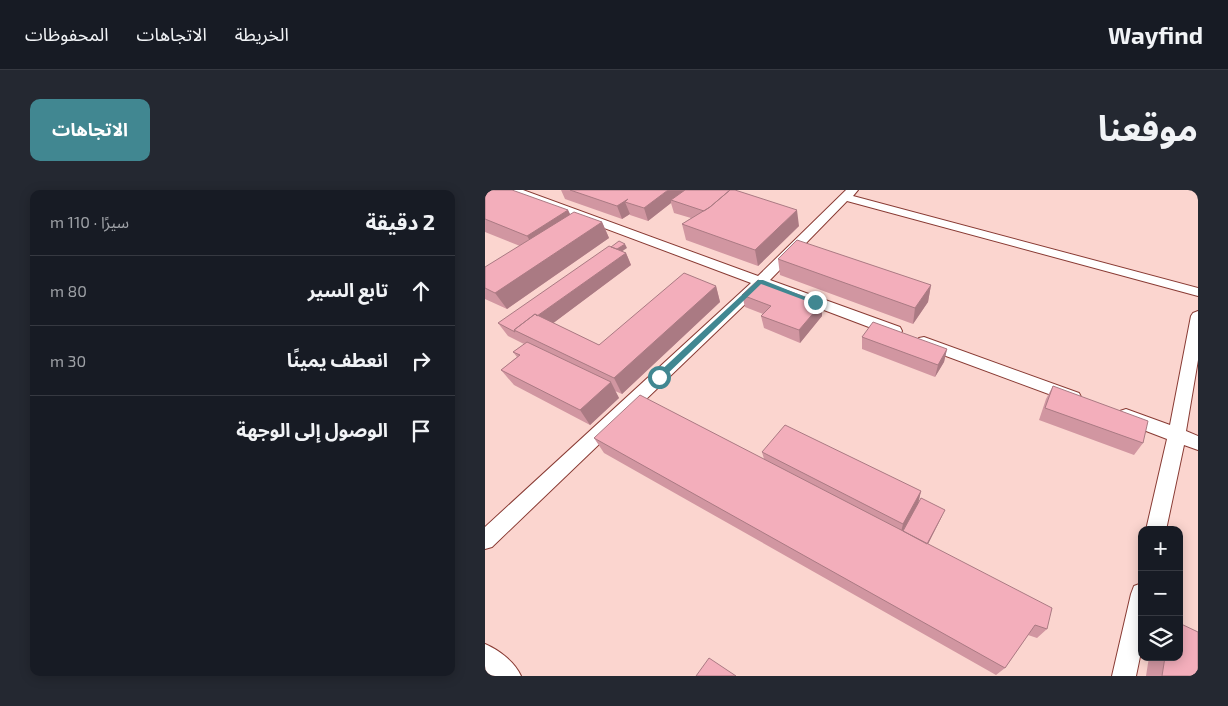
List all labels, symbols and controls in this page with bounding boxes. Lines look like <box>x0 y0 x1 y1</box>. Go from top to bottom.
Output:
text: Wayfind <box>1108 20 1203 49</box>
text: المحفوظات <box>25 23 109 45</box>
text: الاتجاهات <box>137 23 207 45</box>
text: الخريطة <box>235 23 289 45</box>
button: الاتجاهات <box>30 99 150 161</box>
text: موقعنا <box>1098 106 1198 148</box>
text: 2 دقيقة <box>365 209 435 234</box>
text: سيرًا · 110 m <box>50 212 129 231</box>
icon: ahead <box>407 277 435 305</box>
text: تابع السير <box>308 278 388 301</box>
text: 80 m <box>50 281 87 300</box>
route end <box>804 291 827 314</box>
icon: right <box>407 347 435 375</box>
text: انعطف يمينًا <box>287 348 388 371</box>
text: 30 m <box>50 351 86 370</box>
route start <box>648 366 671 389</box>
icon: arrive <box>407 417 435 445</box>
text: الوصول إلى الوجهة <box>236 418 388 441</box>
map controls <box>1138 526 1183 661</box>
button: + <box>1138 526 1183 571</box>
button: − <box>1138 571 1183 616</box>
button: layers <box>1138 616 1183 661</box>

